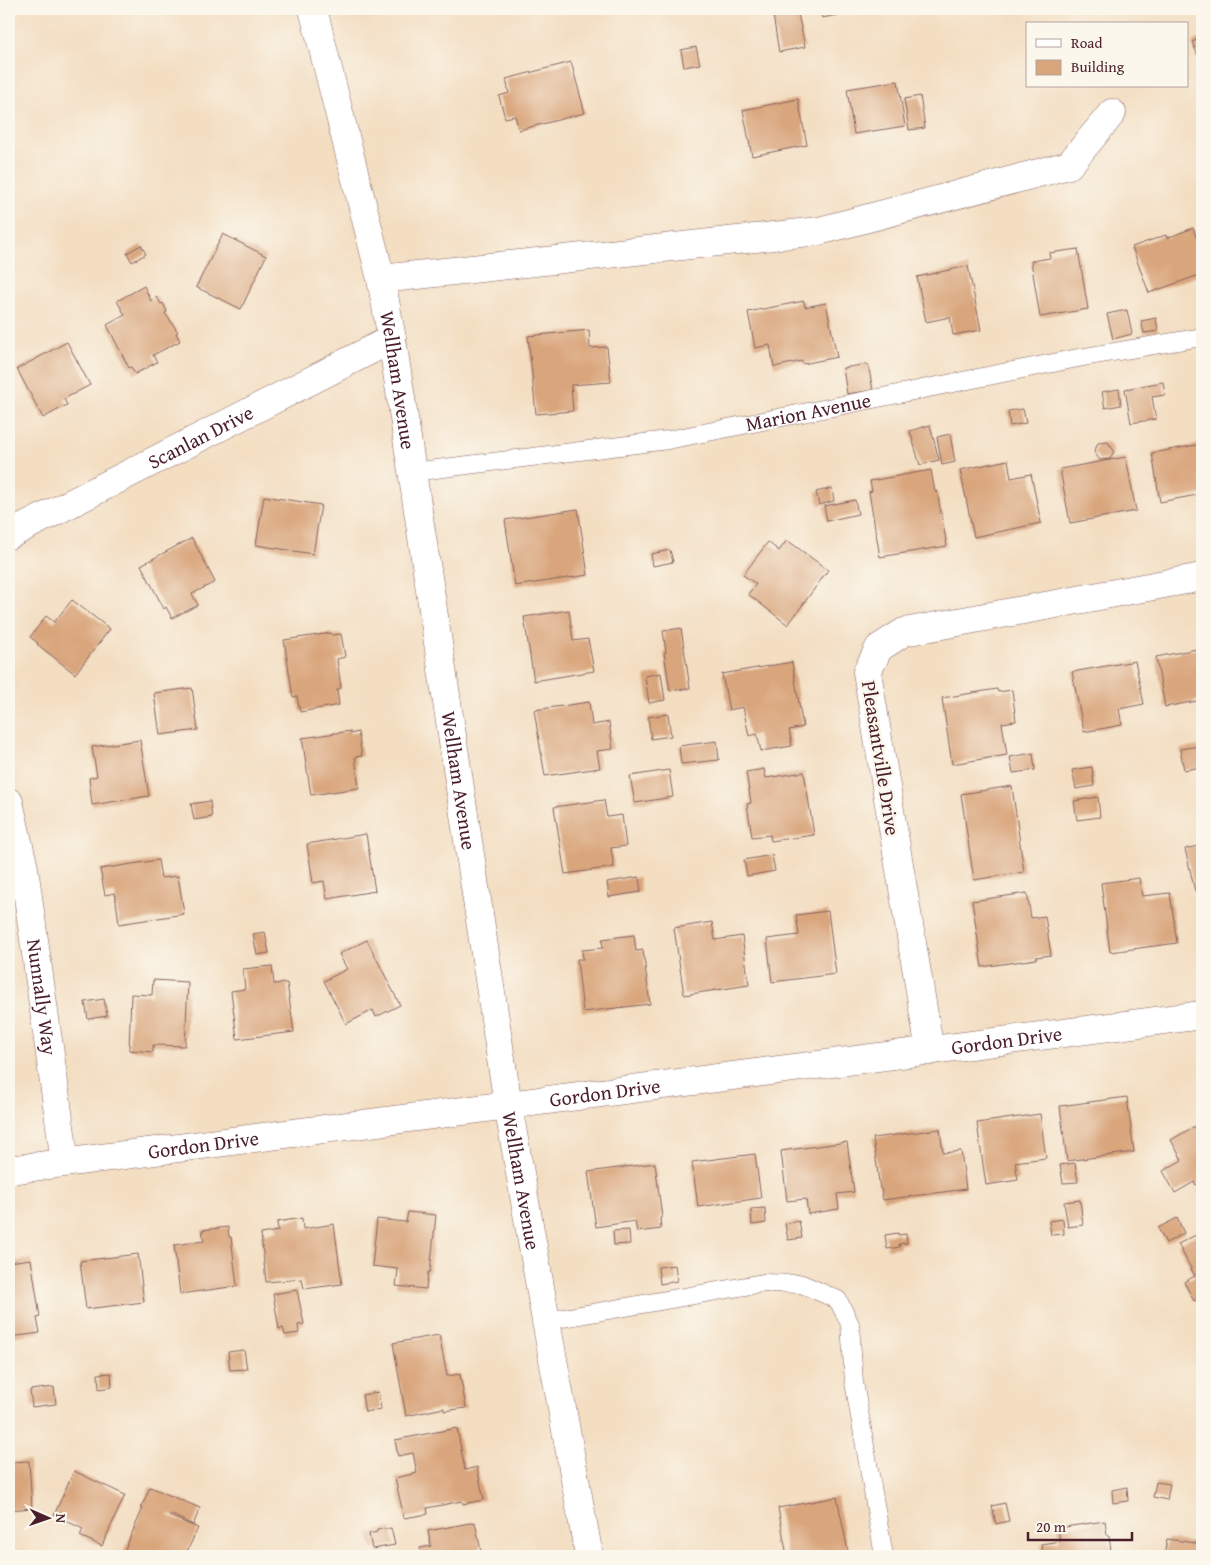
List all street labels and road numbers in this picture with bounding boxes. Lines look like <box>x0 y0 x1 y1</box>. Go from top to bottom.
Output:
street label: Wellham Avenue <box>373 308 424 451</box>
street label: Marion Avenue <box>743 385 873 438</box>
street label: Scanlan Drive <box>142 398 258 476</box>
street label: Pleasantville Drive <box>855 678 908 837</box>
street label: Wellham Avenue <box>435 709 484 852</box>
street label: Nunnally Way <box>20 937 65 1057</box>
street label: Gordon Drive <box>949 1018 1064 1061</box>
street label: Gordon Drive <box>548 1071 662 1114</box>
street label: Wellham Avenue <box>495 1109 548 1252</box>
street label: Gordon Drive <box>146 1123 260 1166</box>

